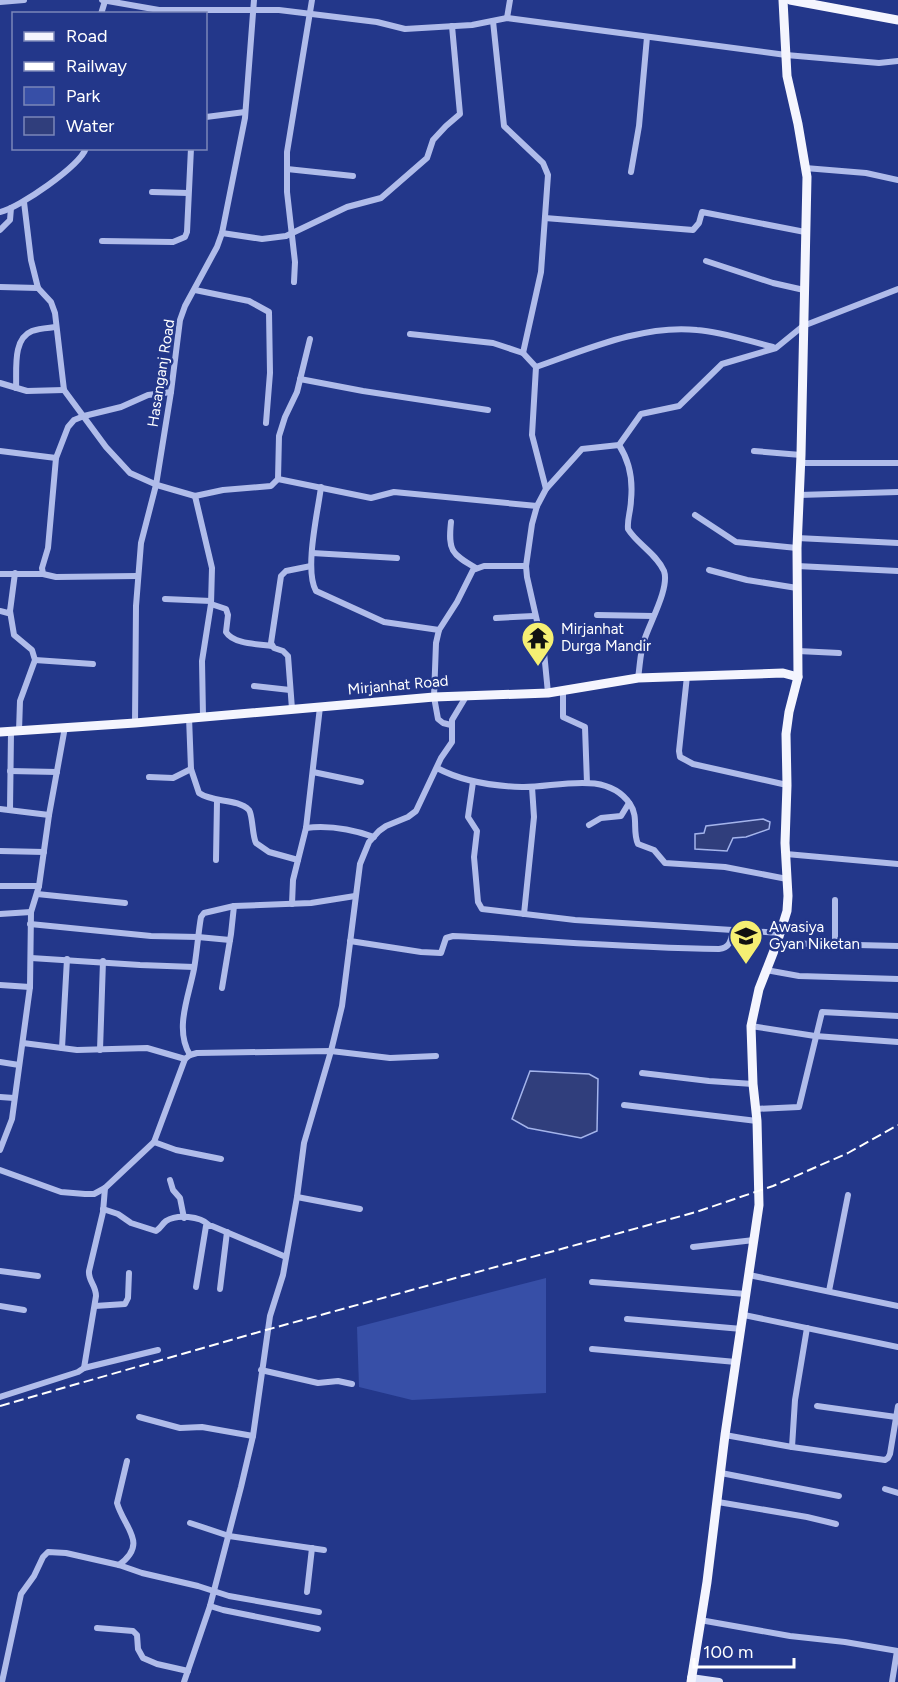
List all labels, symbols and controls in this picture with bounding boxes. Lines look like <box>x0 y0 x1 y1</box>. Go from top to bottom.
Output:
legend <box>12 12 207 150</box>
text: Road <box>66 25 107 47</box>
text: Railway <box>66 55 128 77</box>
text: Park <box>66 85 101 107</box>
text: Water <box>66 115 114 137</box>
street label: Hasanganj Road <box>144 318 178 428</box>
temple icon: Mirjanhat Durga Mandir <box>520 620 556 667</box>
place label: Mirjanhat Durga Mandir <box>561 620 651 655</box>
street label: Mirjanhat Road <box>347 672 449 698</box>
school or university icon: Awasiya Gyan Niketan <box>728 918 764 965</box>
place label: Awasiya Gyan Niketan <box>769 918 860 953</box>
scale bar <box>694 1631 794 1669</box>
text: 100 m <box>703 1641 753 1663</box>

